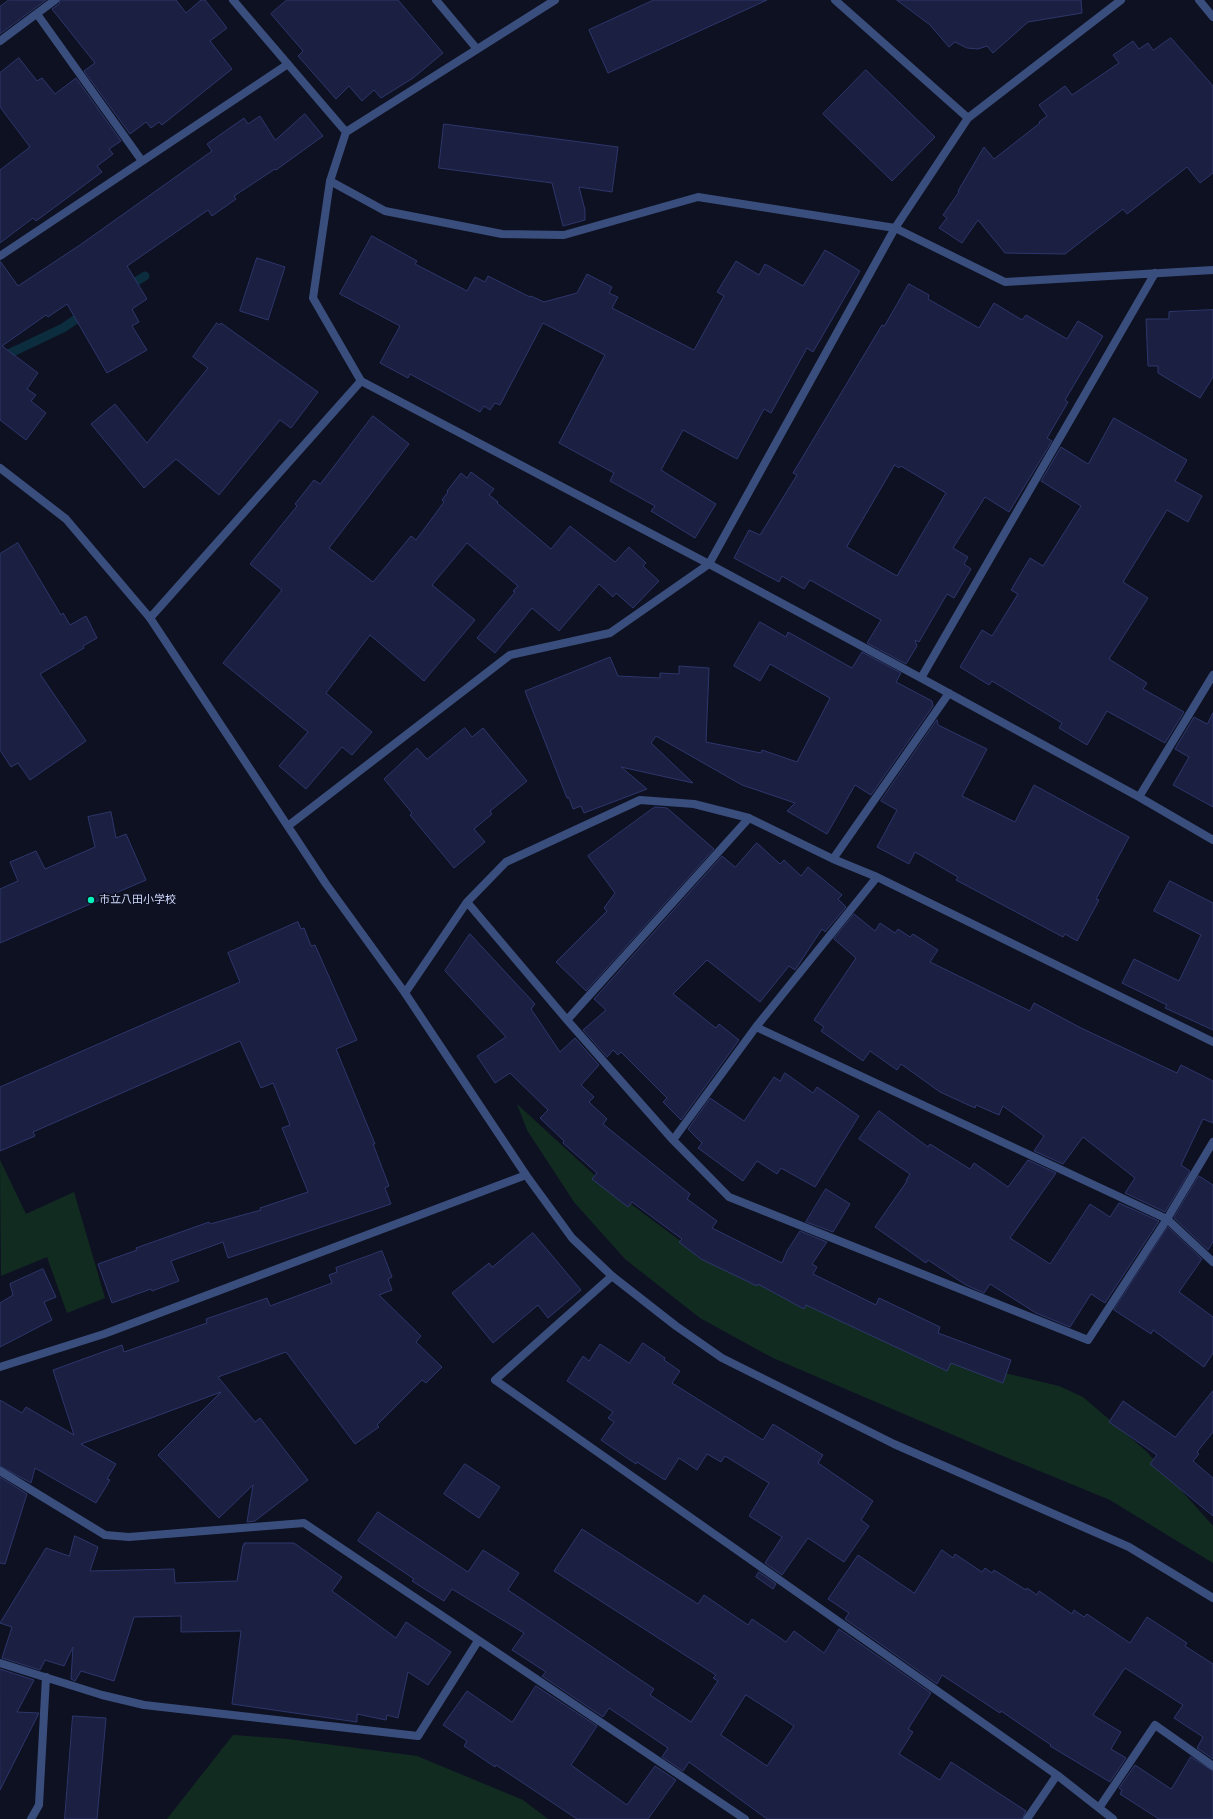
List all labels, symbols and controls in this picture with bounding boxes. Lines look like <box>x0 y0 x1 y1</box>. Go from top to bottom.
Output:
place label: 市立八田小学校 <box>99 893 176 907</box>
marker: 市立八田小学校 <box>86 895 96 905</box>

